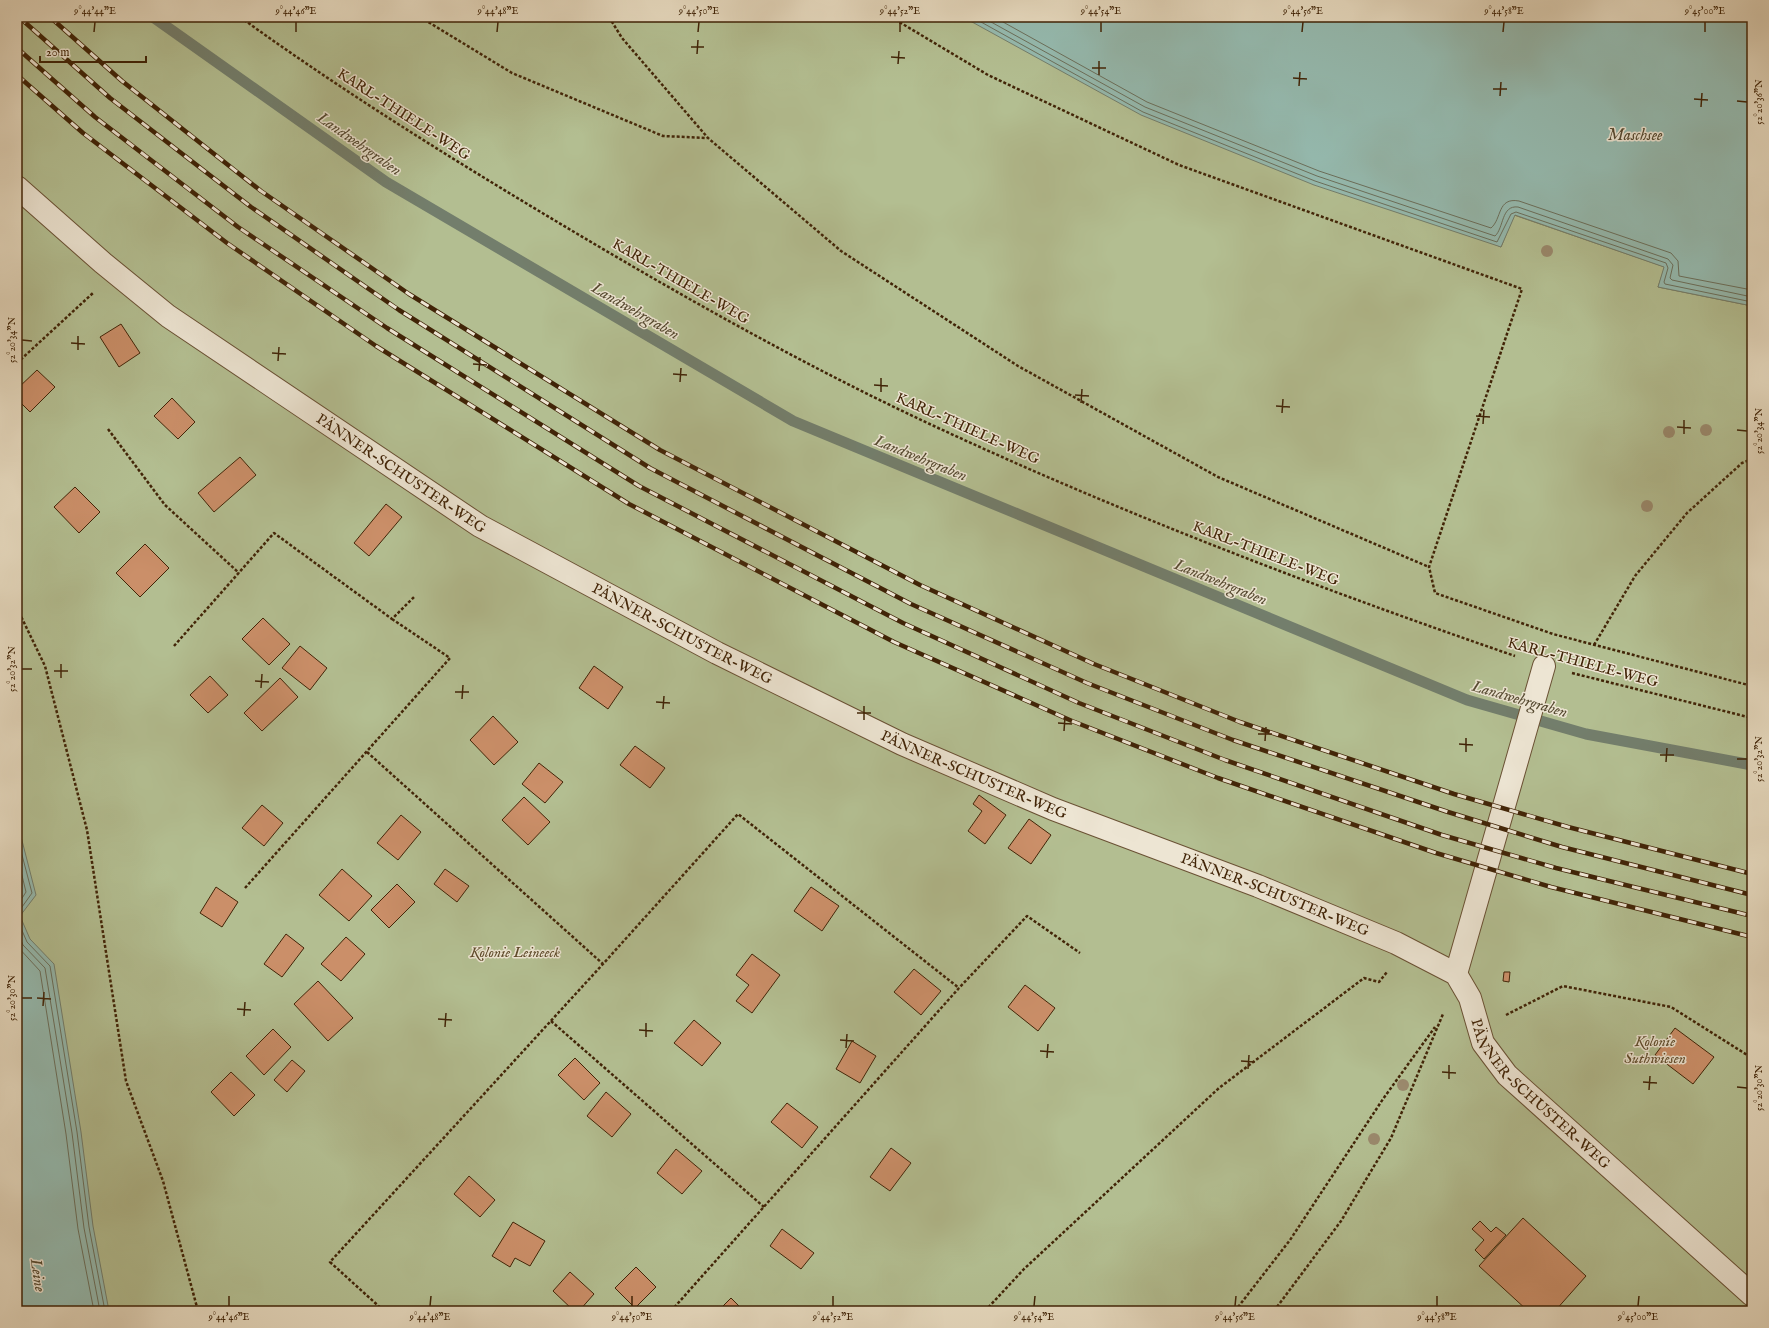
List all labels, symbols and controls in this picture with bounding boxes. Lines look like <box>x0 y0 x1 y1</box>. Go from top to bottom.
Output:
text: 9°44'44"E <box>73 5 116 18</box>
text: 9°44'46"E <box>274 5 317 18</box>
text: 9°44'48"E <box>477 5 518 18</box>
text: 9°44'50"E <box>678 5 719 18</box>
text: 9°44'52"E <box>879 5 920 18</box>
text: 9°44'54"E <box>1080 5 1121 18</box>
text: 9°44'56"E <box>1282 5 1323 18</box>
text: 9°44'58"E <box>1483 5 1524 18</box>
text: 9°45'00"E <box>1684 5 1725 18</box>
scale bar <box>40 38 146 64</box>
text: 20 m <box>46 45 69 60</box>
street label: KARL-THIELE-WEG <box>333 64 474 165</box>
text: 52°20'36"N <box>1753 79 1766 125</box>
water label: Landwehrgraben <box>312 108 405 181</box>
water label: Maschsee <box>1608 126 1663 146</box>
street label: KARL-THIELE-WEG <box>609 234 753 329</box>
water label: Landwehrgraben <box>587 278 683 345</box>
text: 52°20'34"N <box>6 317 19 363</box>
street label: KARL-THIELE-WEG <box>893 388 1043 469</box>
text: 52°20'34"N <box>1753 408 1766 454</box>
street label: PÄNNER-SCHUSTER-WEG <box>312 410 490 538</box>
water label: Landwehrgraben <box>870 431 970 487</box>
street label: KARL-THIELE-WEG <box>1190 517 1342 590</box>
water label: Landwehrgraben <box>1170 555 1270 611</box>
street label: PÄNNER-SCHUSTER-WEG <box>589 579 776 689</box>
street label: KARL-THIELE-WEG <box>1505 633 1660 692</box>
text: 52°20'32"N <box>6 646 19 692</box>
water label: Landwehrgraben <box>1468 676 1569 723</box>
street label: PÄNNER-SCHUSTER-WEG <box>878 726 1070 823</box>
text: 52°20'32"N <box>1753 736 1766 782</box>
street label: PÄNNER-SCHUSTER-WEG <box>1178 849 1372 941</box>
park label: Kolonie Leineeck <box>469 943 560 962</box>
text: 52°20'30"N <box>6 975 19 1021</box>
street label: PÄNNER-SCHUSTER-WEG <box>1466 1016 1614 1173</box>
park label: Kolonie Suthwiesen <box>1624 1032 1686 1068</box>
text: 52°20'30"N <box>1753 1065 1766 1111</box>
water label: Leine <box>25 1256 49 1294</box>
text: 9°44'46"E <box>207 1311 250 1324</box>
text: 9°44'48"E <box>409 1311 450 1324</box>
text: 9°44'50"E <box>611 1311 652 1324</box>
text: 9°44'52"E <box>812 1311 853 1324</box>
text: 9°44'54"E <box>1013 1311 1054 1324</box>
text: 9°44'56"E <box>1214 1311 1255 1324</box>
text: 9°44'58"E <box>1416 1311 1457 1324</box>
text: 9°45'00"E <box>1617 1311 1658 1324</box>

